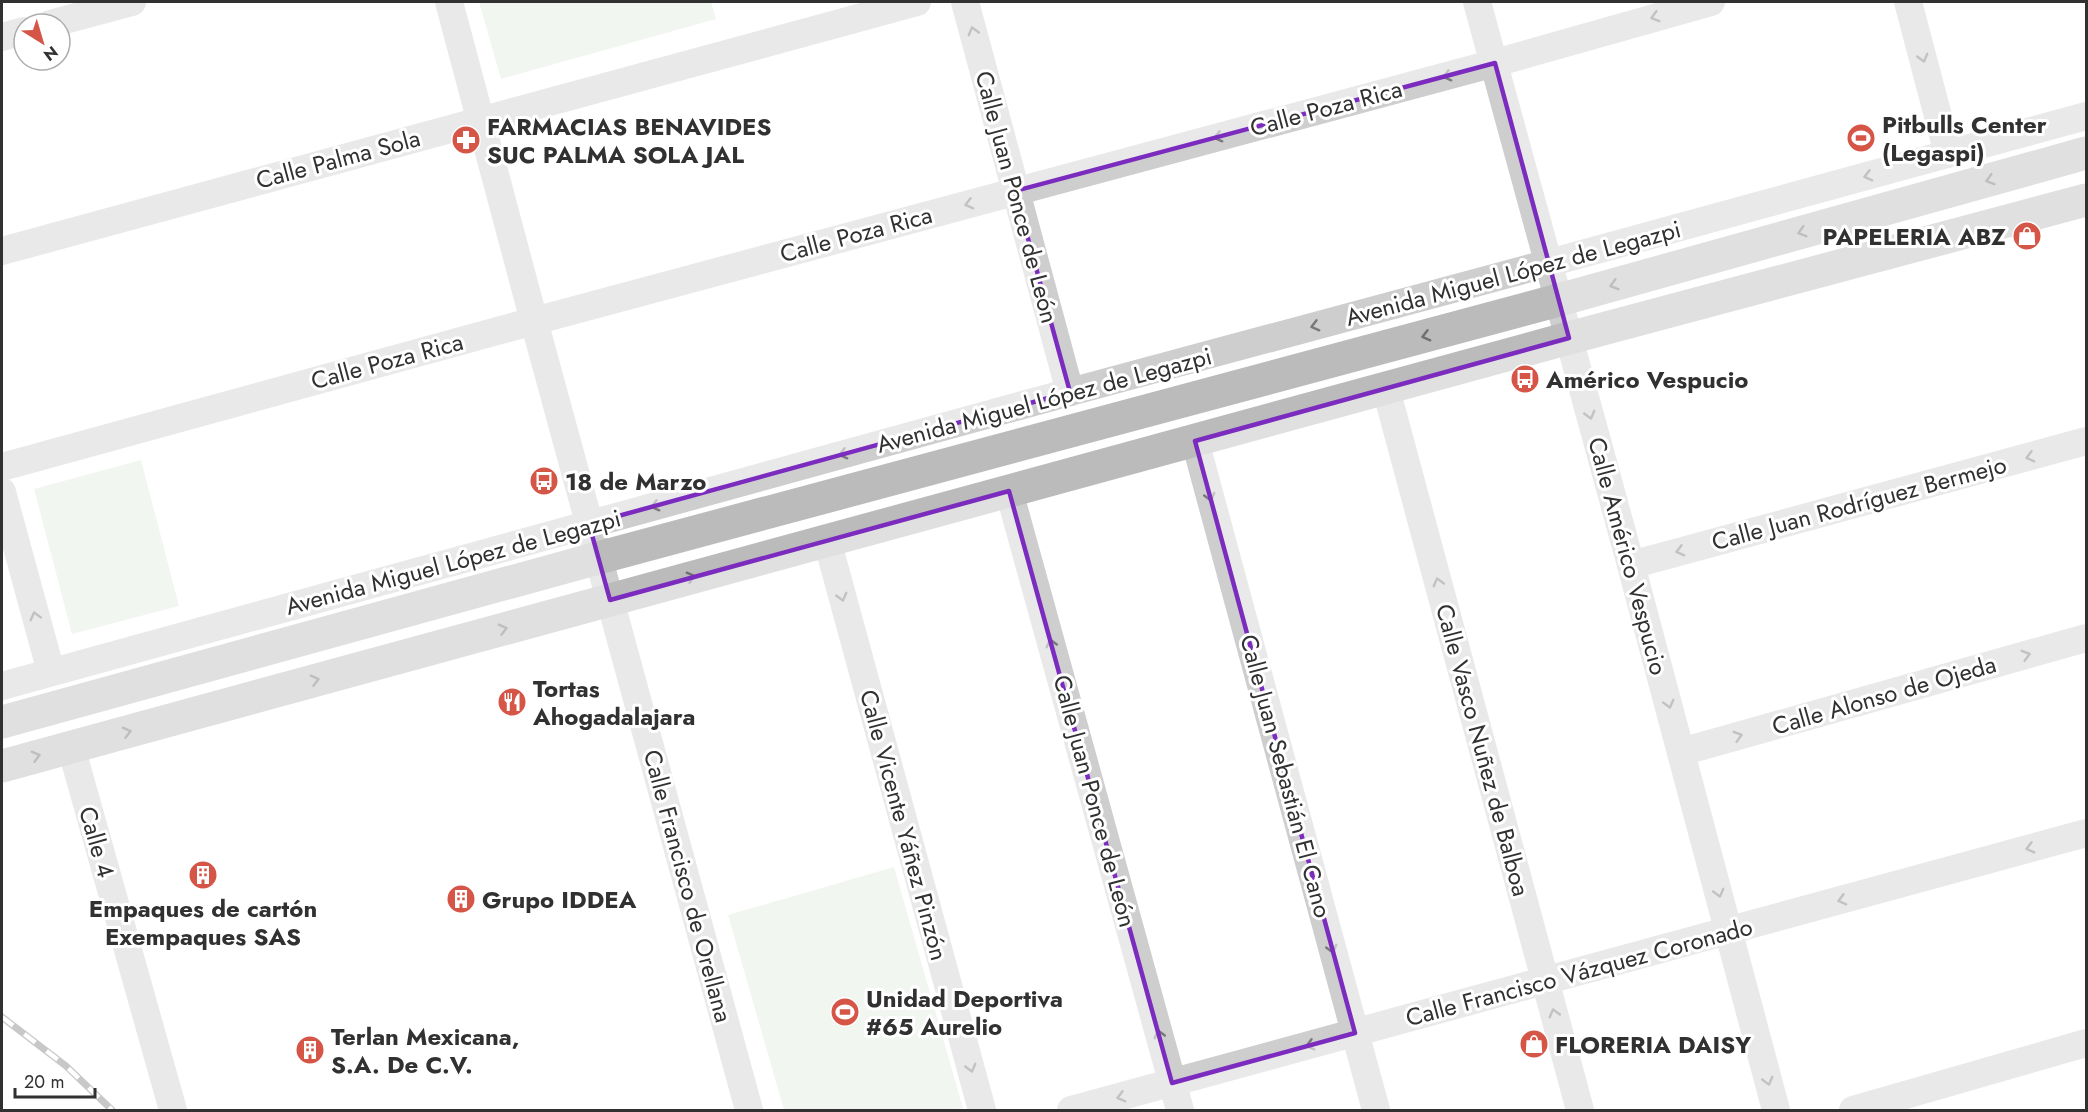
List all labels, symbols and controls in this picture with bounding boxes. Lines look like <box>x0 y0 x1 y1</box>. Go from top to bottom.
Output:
one-way arrow <box>1650 10 1660 23</box>
north arrow <box>12 12 72 72</box>
one-way arrow <box>967 26 980 36</box>
text: N <box>39 41 63 67</box>
one-way arrow <box>1915 53 1928 63</box>
street label: Calle Juan Ponce de León <box>967 67 1067 327</box>
one-way arrow <box>1442 68 1452 81</box>
street label: Calle Poza Rica <box>1246 71 1406 145</box>
place label: Pitbulls Center (Legaspi) <box>1882 107 2047 170</box>
place label: FARMACIAS BENAVIDES SUC PALMA SOLA JAL <box>487 109 772 172</box>
street label: Calle Palma Sola <box>252 120 424 198</box>
sports icon: Pitbulls Center (Legaspi) <box>1845 122 1877 154</box>
pharmacy icon: FARMACIAS BENAVIDES SUC PALMA SOLA JAL <box>450 124 482 156</box>
one-way arrow <box>1213 130 1224 142</box>
one-way arrow <box>1863 169 1874 181</box>
one-way arrow <box>1985 173 1996 185</box>
street label: Calle Poza Rica <box>776 197 936 271</box>
one-way arrow <box>964 197 974 209</box>
street label: Avenida Miguel López de Legazpi <box>1341 211 1685 335</box>
place label: PAPELERIA ABZ <box>1822 219 2006 254</box>
shop icon: PAPELERIA ABZ <box>2011 220 2043 252</box>
one-way arrow <box>1797 225 1807 238</box>
one-way arrow <box>1609 278 1620 290</box>
one-way arrow <box>1310 319 1321 331</box>
street label: Calle Poza Rica <box>307 324 467 398</box>
one-way arrow <box>1421 329 1432 341</box>
street label: Avenida Miguel López de Legazpi <box>872 338 1216 462</box>
place label: Américo Vespucio <box>1545 362 1748 397</box>
bus stop icon: Américo Vespucio <box>1509 363 1541 395</box>
one-way arrow <box>1583 409 1595 420</box>
street label: Calle Américo Vespucio <box>1579 433 1677 679</box>
one-way arrow <box>838 447 848 460</box>
street label: Calle Juan Rodríguez Bermejo <box>1708 447 2010 559</box>
one-way arrow <box>2025 449 2035 462</box>
place label: 18 de Marzo <box>565 464 706 499</box>
bus stop icon: 18 de Marzo <box>528 465 560 497</box>
one-way arrow <box>1203 492 1216 502</box>
one-way arrow <box>650 499 661 511</box>
street label: Avenida Miguel López de Legazpi <box>281 500 625 624</box>
one-way arrow <box>1675 544 1685 557</box>
one-way arrow <box>685 572 696 584</box>
one-way arrow <box>1432 577 1445 587</box>
one-way arrow <box>835 591 847 601</box>
street label: Calle Vasco Nuñez de Balboa <box>1427 600 1539 900</box>
one-way arrow <box>30 611 43 621</box>
one-way arrow <box>498 623 508 636</box>
street label: Calle Juan Sebastián El Cano <box>1231 631 1341 921</box>
one-way arrow <box>1046 639 1059 649</box>
street label: Calle Alonso de Ojeda <box>1768 646 2000 744</box>
one-way arrow <box>2021 649 2031 662</box>
place label: Tortas Ahogadalajara <box>532 671 695 734</box>
street label: Calle Juan Ponce de León <box>1045 671 1145 931</box>
one-way arrow <box>309 675 320 687</box>
restaurant icon: Tortas Ahogadalajara <box>496 686 528 718</box>
street label: Calle Vicente Yáñez Pinzón <box>851 686 957 964</box>
one-way arrow <box>1661 699 1674 709</box>
one-way arrow <box>122 726 132 739</box>
one-way arrow <box>1732 731 1743 743</box>
street label: Calle Francisco de Orellana <box>635 746 741 1026</box>
one-way arrow <box>31 751 41 764</box>
street label: Calle 4 <box>70 802 124 882</box>
one-way arrow <box>2025 841 2036 853</box>
building icon: Empaques de cartón Exempaques SAS <box>187 859 219 891</box>
place label: Grupo IDDEA <box>482 882 637 917</box>
building icon: Grupo IDDEA <box>445 883 477 915</box>
one-way arrow <box>1711 887 1724 897</box>
place label: Empaques de cartón Exempaques SAS <box>89 891 317 954</box>
one-way arrow <box>1837 892 1847 905</box>
street label: Calle Francisco Vázquez Coronado <box>1402 909 1756 1035</box>
one-way arrow <box>1325 944 1338 954</box>
place label: Unidad Deportiva #65 Aurelio <box>866 981 1063 1044</box>
sports icon: Unidad Deportiva #65 Aurelio <box>829 996 861 1028</box>
one-way arrow <box>1549 1009 1561 1019</box>
place label: Terlan Mexicana, S.A. De C.V. <box>331 1019 520 1082</box>
place label: FLORERIA DAISY <box>1555 1027 1751 1062</box>
shop icon: FLORERIA DAISY <box>1518 1028 1550 1060</box>
one-way arrow <box>1154 1029 1166 1040</box>
building icon: Terlan Mexicana, S.A. De C.V. <box>294 1034 326 1066</box>
one-way arrow <box>1305 1038 1315 1050</box>
scale bar <box>15 1061 94 1099</box>
one-way arrow <box>963 1063 976 1073</box>
text: 20 m <box>24 1069 64 1095</box>
one-way arrow <box>1761 1076 1774 1086</box>
one-way arrow <box>1117 1089 1127 1102</box>

